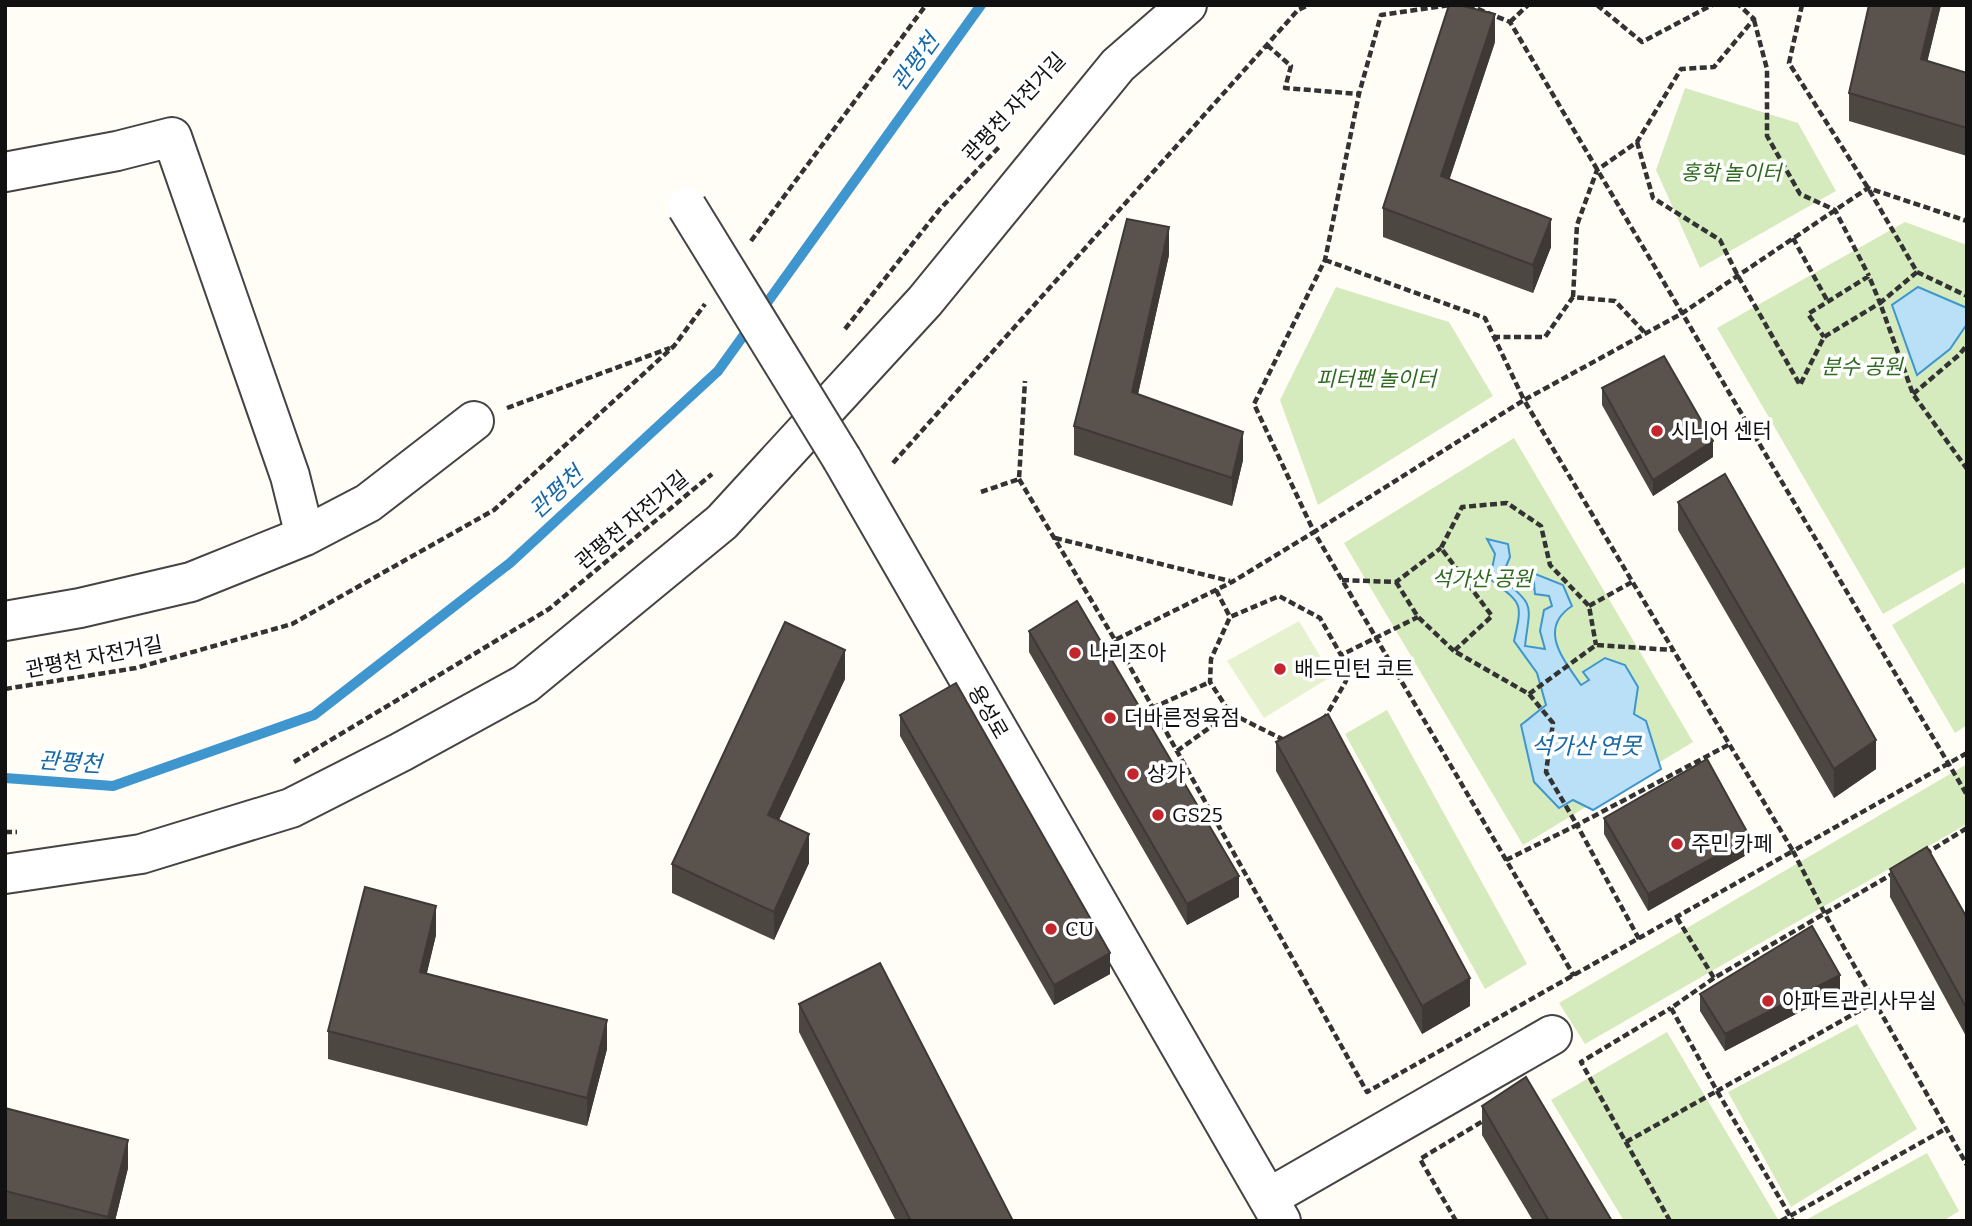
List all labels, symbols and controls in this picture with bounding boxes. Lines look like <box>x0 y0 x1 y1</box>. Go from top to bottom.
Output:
water label: 관평천 <box>885 26 947 96</box>
street label: 관평천 자전거길 <box>957 47 1071 167</box>
park label: 홍학 놀이터 <box>1681 160 1784 186</box>
park label: 분수 공원 <box>1821 354 1904 380</box>
park label: 피터팬 놀이터 <box>1316 366 1439 392</box>
place label: 시니어 센터 <box>1671 418 1772 444</box>
marker: 시니어 센터 <box>1649 423 1665 439</box>
water label: 관평천 <box>523 458 591 524</box>
street label: 관평천 자전거길 <box>570 465 694 575</box>
park label: 석가산 공원 <box>1432 566 1534 592</box>
street label: 관평천 자전거길 <box>23 631 165 683</box>
place label: 나리조아 <box>1089 640 1166 666</box>
marker: 나리조아 <box>1067 645 1083 661</box>
place label: 배드민턴 코트 <box>1294 656 1414 682</box>
marker: 배드민턴 코트 <box>1272 661 1288 677</box>
street label: 용성로 <box>962 680 1014 744</box>
place label: 더바른정육점 <box>1124 705 1240 731</box>
marker: 더바른정육점 <box>1102 710 1118 726</box>
water label: 석가산 연못 <box>1531 732 1643 760</box>
water label: 관평천 <box>37 746 105 778</box>
place label: 상가 <box>1147 761 1186 787</box>
marker: 상가 <box>1125 766 1141 782</box>
place label: GS25 <box>1172 802 1223 828</box>
marker: GS25 <box>1150 807 1166 823</box>
place label: 주민 카페 <box>1691 831 1772 857</box>
marker: 주민 카페 <box>1669 836 1685 852</box>
place label: CU <box>1065 916 1095 942</box>
marker: CU <box>1043 921 1059 937</box>
place label: 아파트관리사무실 <box>1782 988 1937 1014</box>
marker: 아파트관리사무실 <box>1760 993 1776 1009</box>

